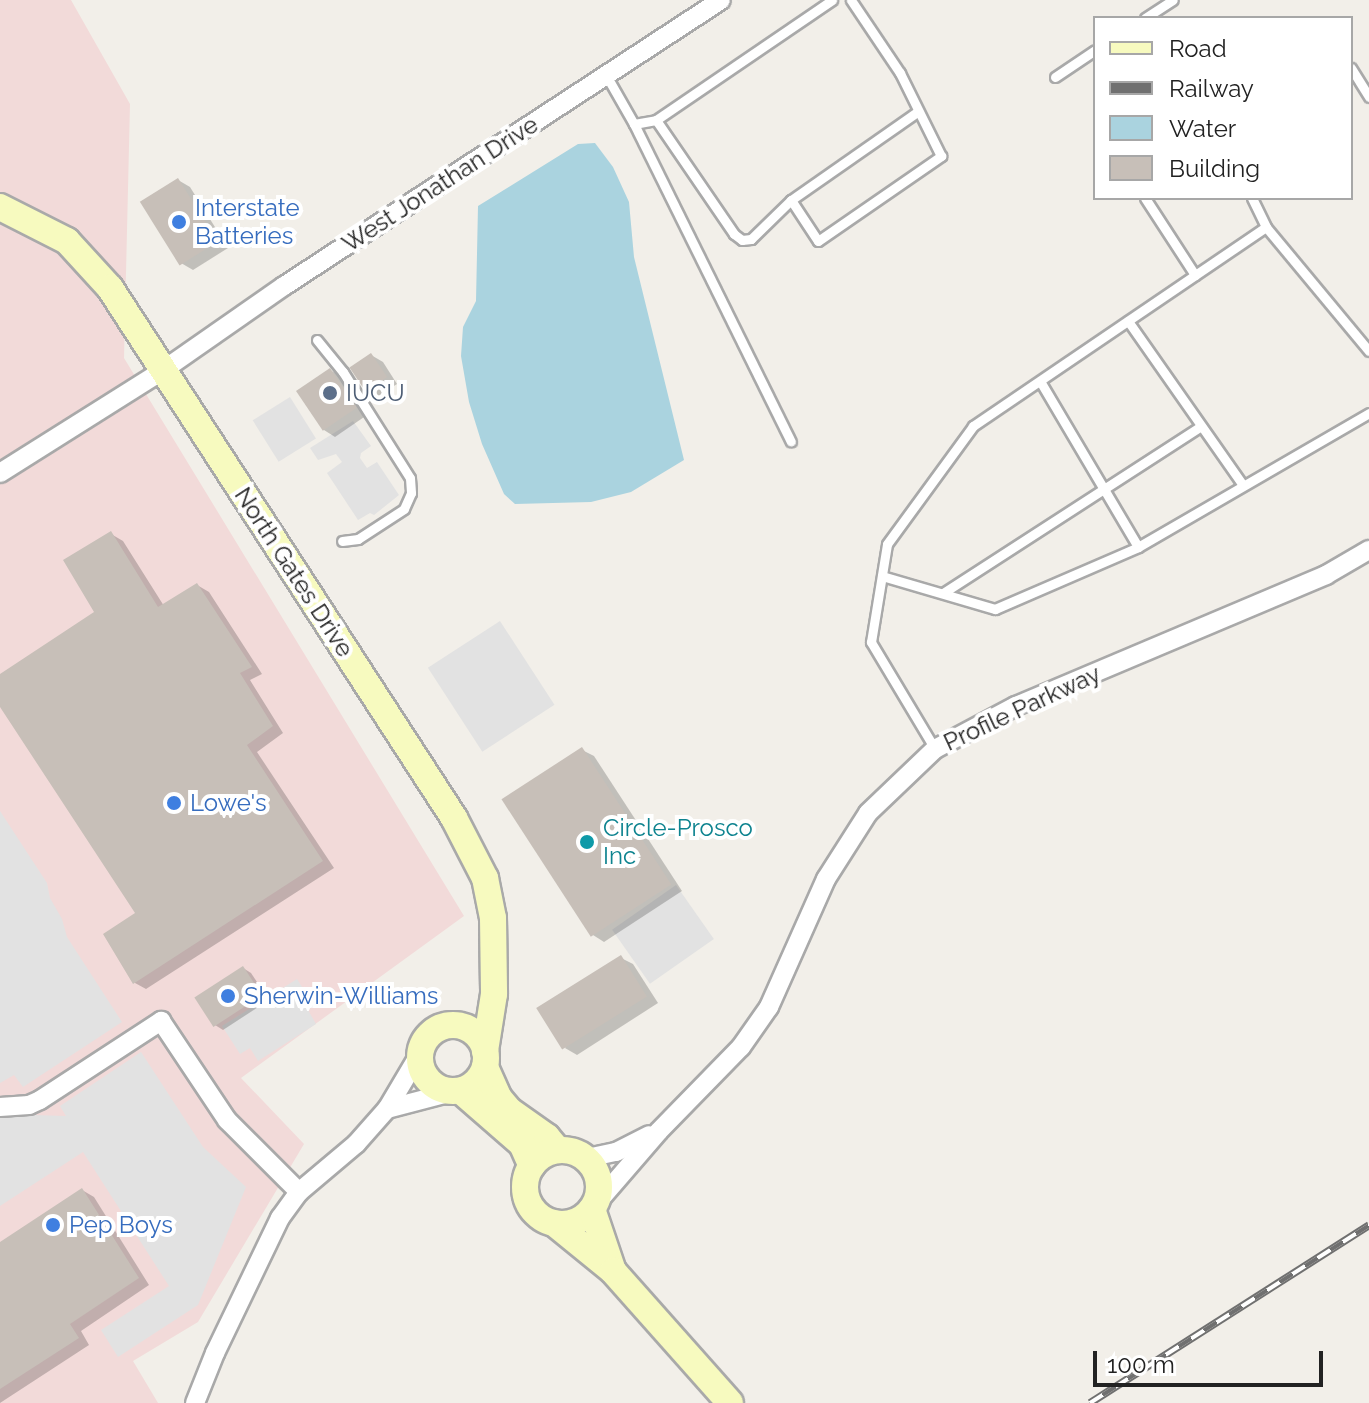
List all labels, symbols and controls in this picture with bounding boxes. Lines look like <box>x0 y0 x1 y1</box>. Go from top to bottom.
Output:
legend <box>1093 16 1353 200</box>
text: Road <box>1169 34 1227 63</box>
text: Railway <box>1169 74 1254 103</box>
street label: West Jonathan Drive <box>336 110 544 258</box>
text: Water <box>1169 114 1236 143</box>
text: Building <box>1169 154 1260 183</box>
place label: Interstate Batteries <box>195 194 300 250</box>
marker: Interstate Batteries <box>170 213 188 231</box>
place label: IUCU <box>346 379 405 407</box>
marker: IUCU <box>321 384 339 402</box>
street label: North Gates Drive <box>228 482 360 662</box>
street label: Profile Parkway <box>939 659 1105 757</box>
place label: Lowe's <box>190 789 267 817</box>
marker: Lowe's <box>165 794 183 812</box>
place label: Circle-Prosco Inc <box>603 814 753 870</box>
marker: Circle-Prosco Inc <box>578 833 596 851</box>
place label: Sherwin-Williams <box>244 982 438 1010</box>
marker: Sherwin-Williams <box>219 987 237 1005</box>
place label: Pep Boys <box>69 1211 173 1239</box>
marker: Pep Boys <box>44 1216 62 1234</box>
scale bar <box>1097 1335 1327 1385</box>
text: 100 m <box>1107 1350 1175 1379</box>

